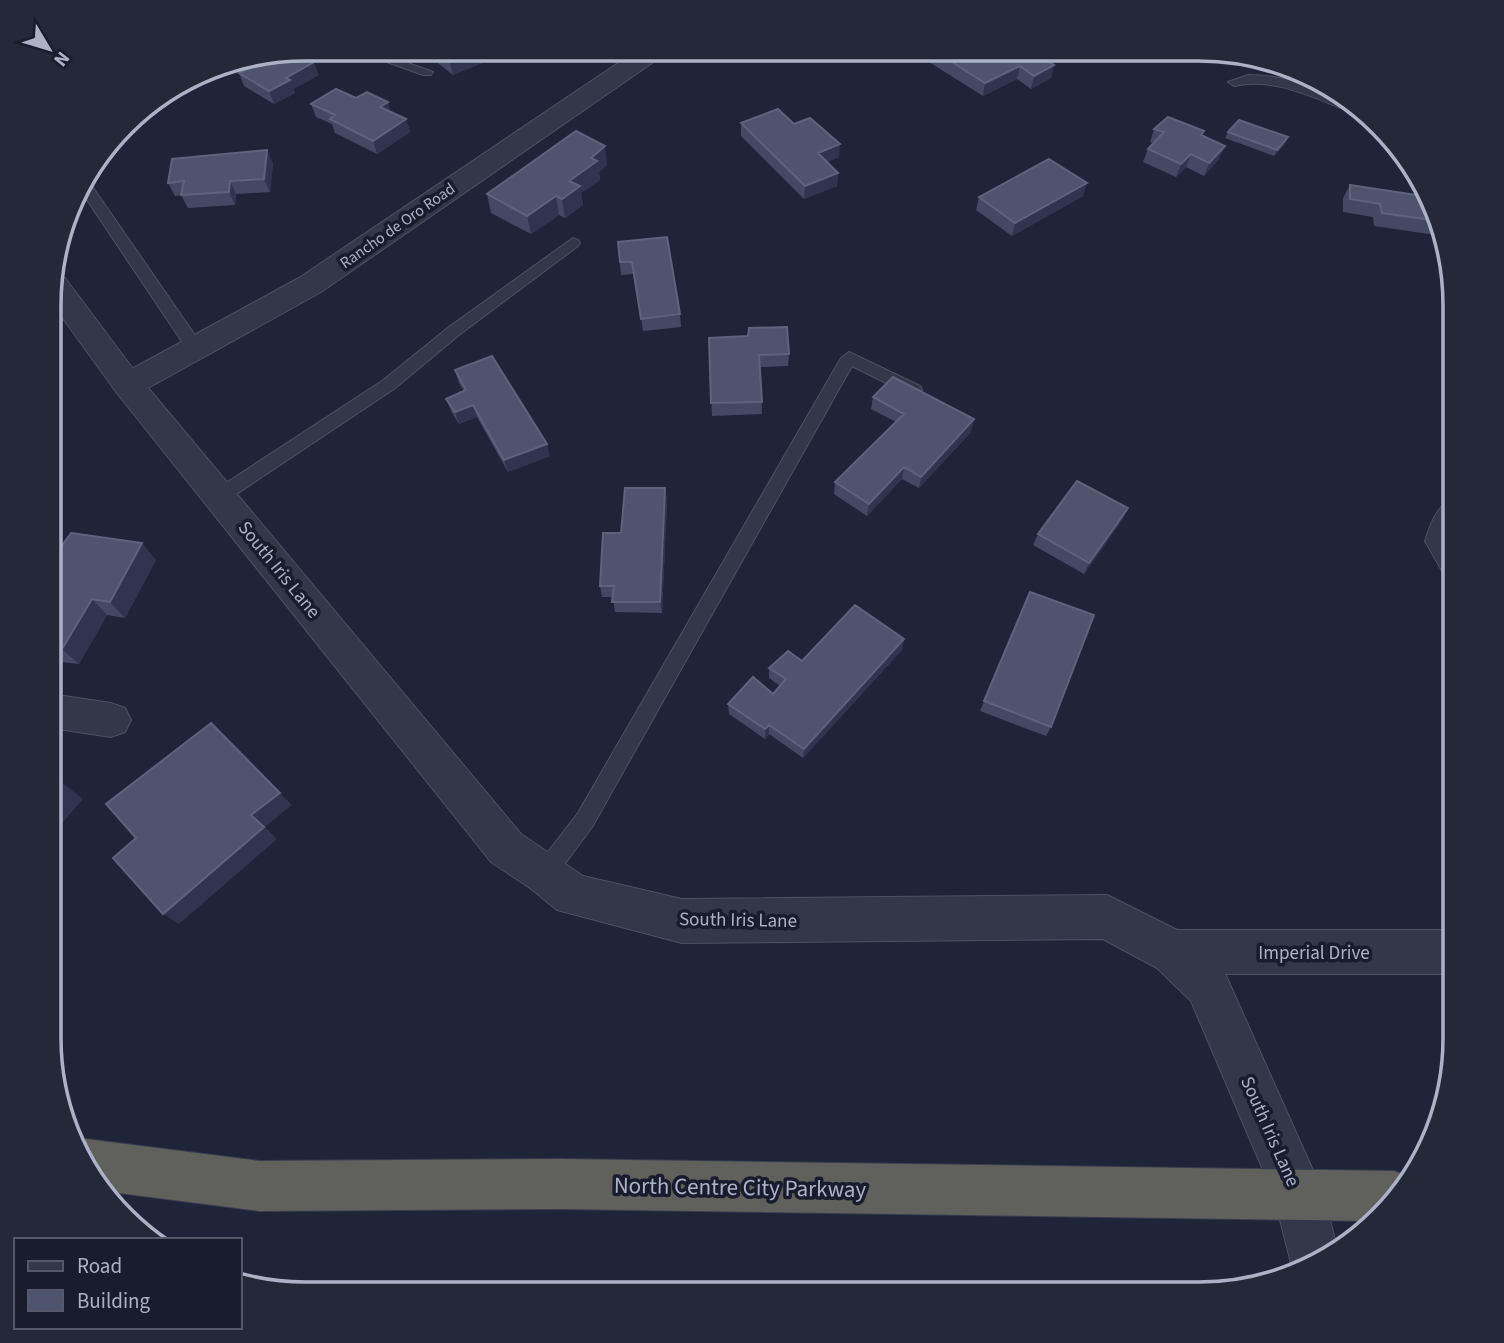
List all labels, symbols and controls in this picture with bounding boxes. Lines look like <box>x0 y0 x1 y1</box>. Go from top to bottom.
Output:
north arrow <box>14 14 84 84</box>
text: N <box>47 45 76 72</box>
street label: Rancho de Oro Road <box>336 178 460 274</box>
street label: South Iris Lane <box>231 516 326 624</box>
street label: South Iris Lane <box>679 906 797 935</box>
street label: Imperial Drive <box>1258 940 1370 967</box>
street label: South Iris Lane <box>1233 1072 1306 1191</box>
street label: North Centre City Parkway <box>614 1169 867 1206</box>
legend <box>14 1238 242 1329</box>
text: Road <box>77 1251 122 1281</box>
text: Building <box>77 1286 151 1316</box>

